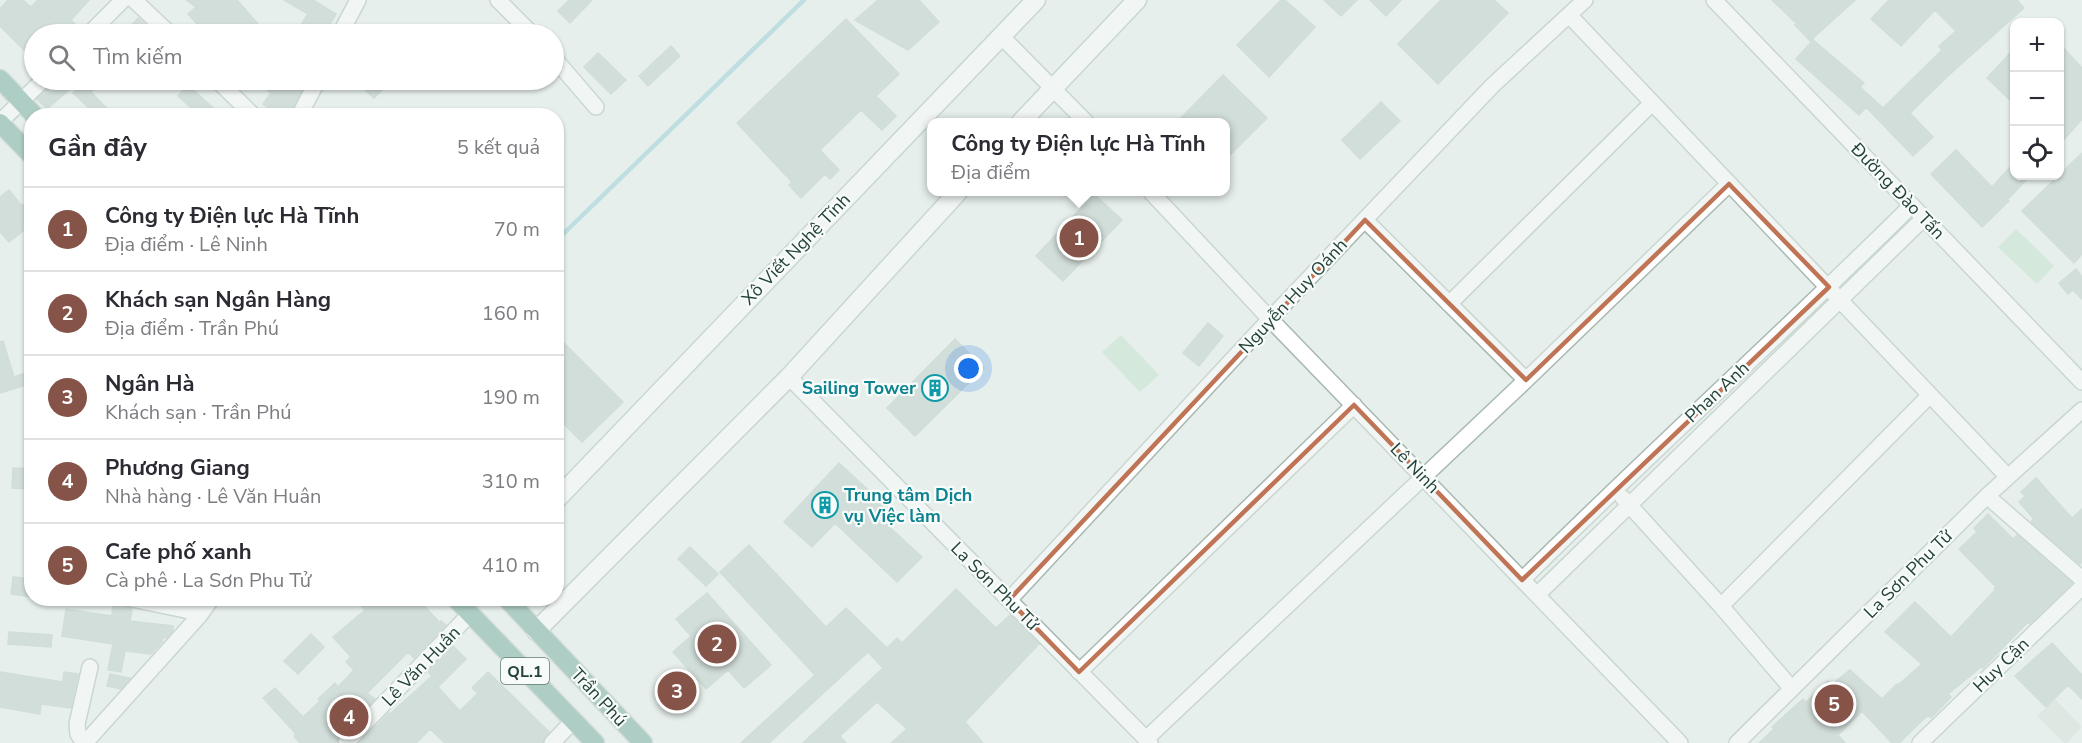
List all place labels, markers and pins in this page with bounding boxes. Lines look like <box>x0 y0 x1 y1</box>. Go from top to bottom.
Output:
pin: 1 <box>1060 216 1098 260</box>
building icon: Sailing Tower <box>920 373 950 403</box>
place label: Sailing Tower <box>802 376 916 400</box>
place label: Trung tâm Dịch vụ Việc làm <box>843 483 972 528</box>
building icon: Trung tâm Dịch vụ Việc làm <box>810 490 840 520</box>
pin: 2 <box>698 622 736 666</box>
pin: 3 <box>658 668 696 714</box>
pin: 5 <box>1814 682 1854 726</box>
pin: 4 <box>330 694 368 740</box>

